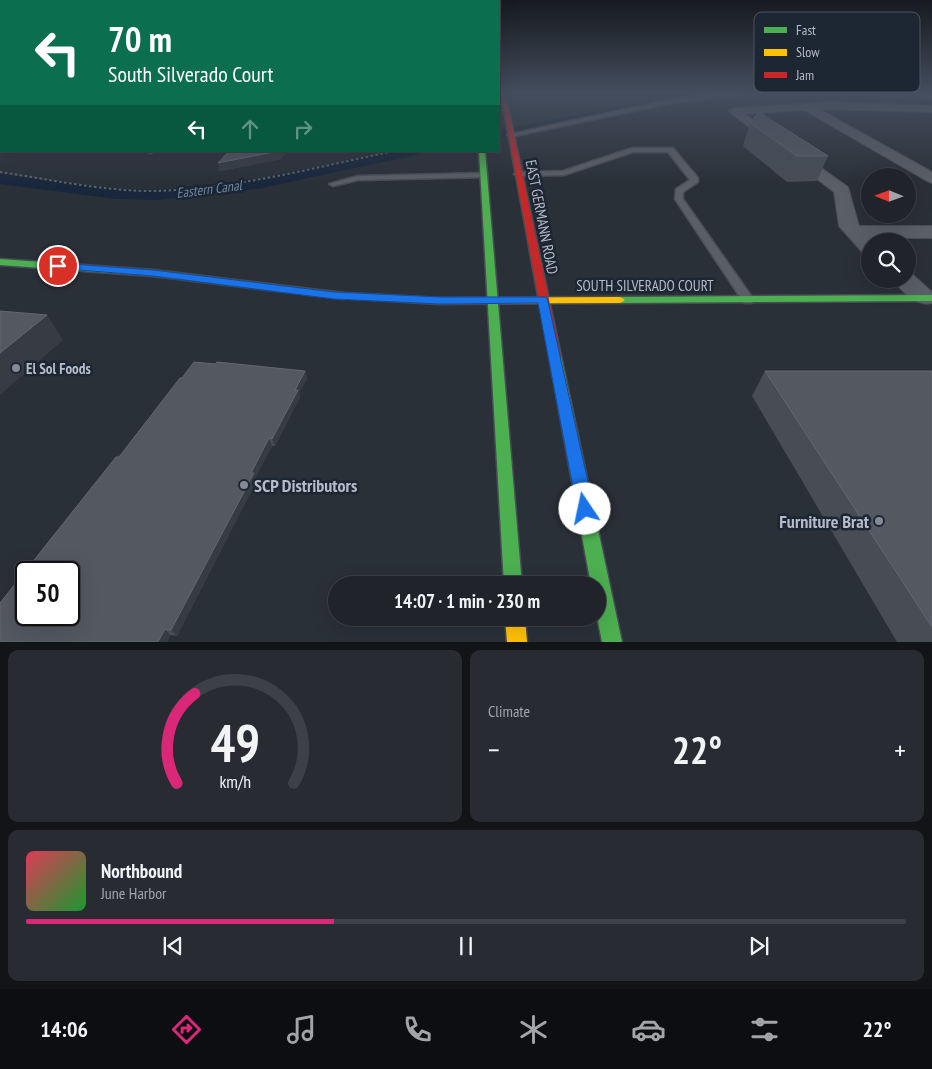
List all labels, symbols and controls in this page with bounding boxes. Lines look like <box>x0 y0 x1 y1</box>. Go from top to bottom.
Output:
legend <box>754 12 920 92</box>
text: 70 m <box>108 16 172 62</box>
icon: left <box>25 20 90 85</box>
text: Fast <box>796 21 816 39</box>
text: Slow <box>796 43 820 61</box>
text: South Silverado Court <box>108 60 273 88</box>
text: Jam <box>795 66 814 84</box>
icon: left <box>183 115 211 143</box>
icon: ahead <box>236 115 264 143</box>
icon: right <box>289 115 317 143</box>
street label: EAST GERMANN ROAD <box>522 158 562 276</box>
north arrow <box>861 168 916 222</box>
map controls <box>861 168 916 288</box>
water label: Eastern Canal <box>175 176 244 202</box>
button: search <box>861 233 916 288</box>
pin <box>37 245 79 287</box>
icon: arrive <box>44 252 72 280</box>
street label: SOUTH SILVERADO COURT <box>576 276 714 295</box>
place label: El Sol Foods <box>26 359 91 378</box>
marker: El Sol Foods <box>10 362 22 374</box>
place label: SCP Distributors <box>254 474 357 497</box>
marker: SCP Distributors <box>238 479 250 491</box>
position arrow <box>558 482 610 534</box>
place label: Furniture Brat <box>779 510 870 533</box>
marker: Furniture Brat <box>873 515 885 527</box>
speed limit sign: 50 <box>15 561 80 626</box>
text: 14:07 · 1 min · 230 m <box>394 589 540 613</box>
text: Climate <box>488 701 530 721</box>
text: 49 <box>210 709 260 776</box>
text: 22° <box>672 725 722 774</box>
text: − <box>488 731 500 768</box>
text: + <box>894 731 906 768</box>
text: km/h <box>219 770 251 793</box>
text: Northbound <box>101 859 182 883</box>
text: June Harbor <box>101 883 166 903</box>
icon: previous <box>159 932 187 960</box>
icon: pause <box>452 932 480 960</box>
icon: next <box>745 932 773 960</box>
icon: directions <box>169 1012 204 1047</box>
icon: music <box>284 1012 319 1047</box>
icon: phone <box>400 1012 435 1047</box>
icon: climate <box>516 1012 551 1047</box>
icon: car <box>631 1012 666 1047</box>
icon: filters <box>747 1012 782 1047</box>
text: 14:06 <box>40 1015 88 1043</box>
text: 22° <box>863 1015 892 1043</box>

